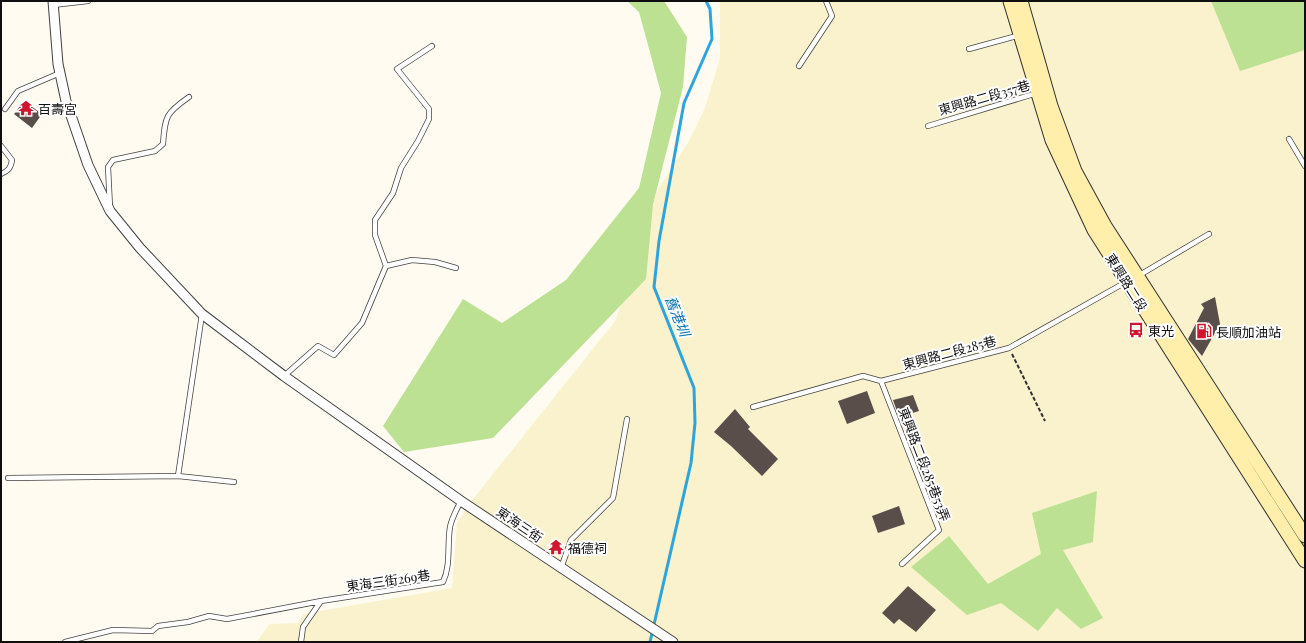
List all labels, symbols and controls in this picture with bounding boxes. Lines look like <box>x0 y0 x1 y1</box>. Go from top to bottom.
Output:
street label: 東興路二段357巷 <box>936 76 1032 118</box>
temple icon: 百壽宮 <box>17 99 35 117</box>
place label: 百壽宮 <box>38 100 77 117</box>
street label: 東興路二段 <box>1103 250 1151 314</box>
water label: 舊港圳 <box>661 293 695 341</box>
bus stop icon: 東光 <box>1127 321 1145 339</box>
place label: 東光 <box>1148 322 1174 339</box>
fuel station icon: 長順加油站 <box>1195 322 1213 340</box>
place label: 長順加油站 <box>1216 323 1281 340</box>
street label: 東興路二段285巷 <box>900 331 998 373</box>
street label: 東興路二段285巷53弄 <box>895 405 955 523</box>
street label: 東海三街 <box>494 502 546 546</box>
temple icon: 福德祠 <box>547 538 565 556</box>
place label: 福德祠 <box>568 539 607 556</box>
street label: 東海三街269巷 <box>345 566 431 594</box>

